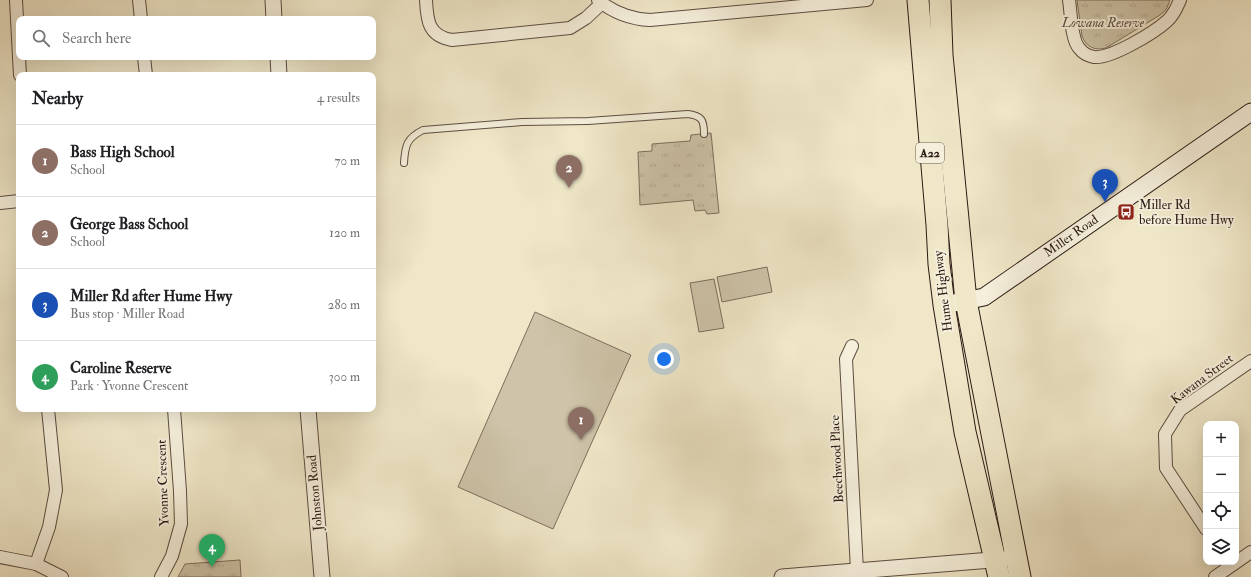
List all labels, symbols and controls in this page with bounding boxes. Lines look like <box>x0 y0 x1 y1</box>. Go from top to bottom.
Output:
park label: Lowana Reserve <box>1061 15 1145 31</box>
search box <box>16 16 376 60</box>
icon: search <box>30 27 52 49</box>
text: Search here <box>62 29 131 48</box>
text: Nearby <box>32 88 83 109</box>
text: 4 results <box>317 90 360 106</box>
text: Bass High School <box>70 143 175 162</box>
road number: A22 <box>916 143 944 163</box>
text: 1 <box>43 153 47 169</box>
text: 70 m <box>335 153 360 169</box>
pin: 2 <box>556 155 582 188</box>
text: School <box>70 162 105 178</box>
pin: 3 <box>1092 169 1118 202</box>
place label: Miller Rd before Hume Hwy <box>1139 197 1234 229</box>
bus stop icon: Miller Rd before Hume Hwy <box>1116 202 1136 222</box>
street label: Miller Road <box>1041 211 1102 261</box>
text: George Bass School <box>70 215 188 234</box>
text: 2 <box>42 225 48 241</box>
text: 120 m <box>329 225 360 241</box>
text: School <box>70 234 105 250</box>
street label: Hume Highway <box>930 249 957 332</box>
text: Miller Rd after Hume Hwy <box>70 287 232 306</box>
text: 3 <box>43 297 48 313</box>
text: 280 m <box>328 297 360 313</box>
text: Bus stop · Miller Road <box>70 306 185 322</box>
your location <box>654 349 674 369</box>
street label: Kawana Street <box>1168 350 1236 408</box>
text: Caroline Reserve <box>70 359 171 378</box>
text: 4 <box>41 369 49 385</box>
text: 300 m <box>329 369 360 385</box>
text: Park · Yvonne Crescent <box>70 378 188 394</box>
pin: 1 <box>568 407 594 440</box>
street label: Beechwood Place <box>827 414 847 503</box>
map controls <box>1203 421 1239 565</box>
button: + <box>1203 421 1239 457</box>
street label: Yvonne Crescent <box>153 439 173 527</box>
street label: Johnston Road <box>304 454 326 533</box>
button: − <box>1203 457 1239 493</box>
button: locate <box>1203 493 1239 529</box>
button: layers <box>1203 529 1239 565</box>
pin: 4 <box>199 534 225 567</box>

